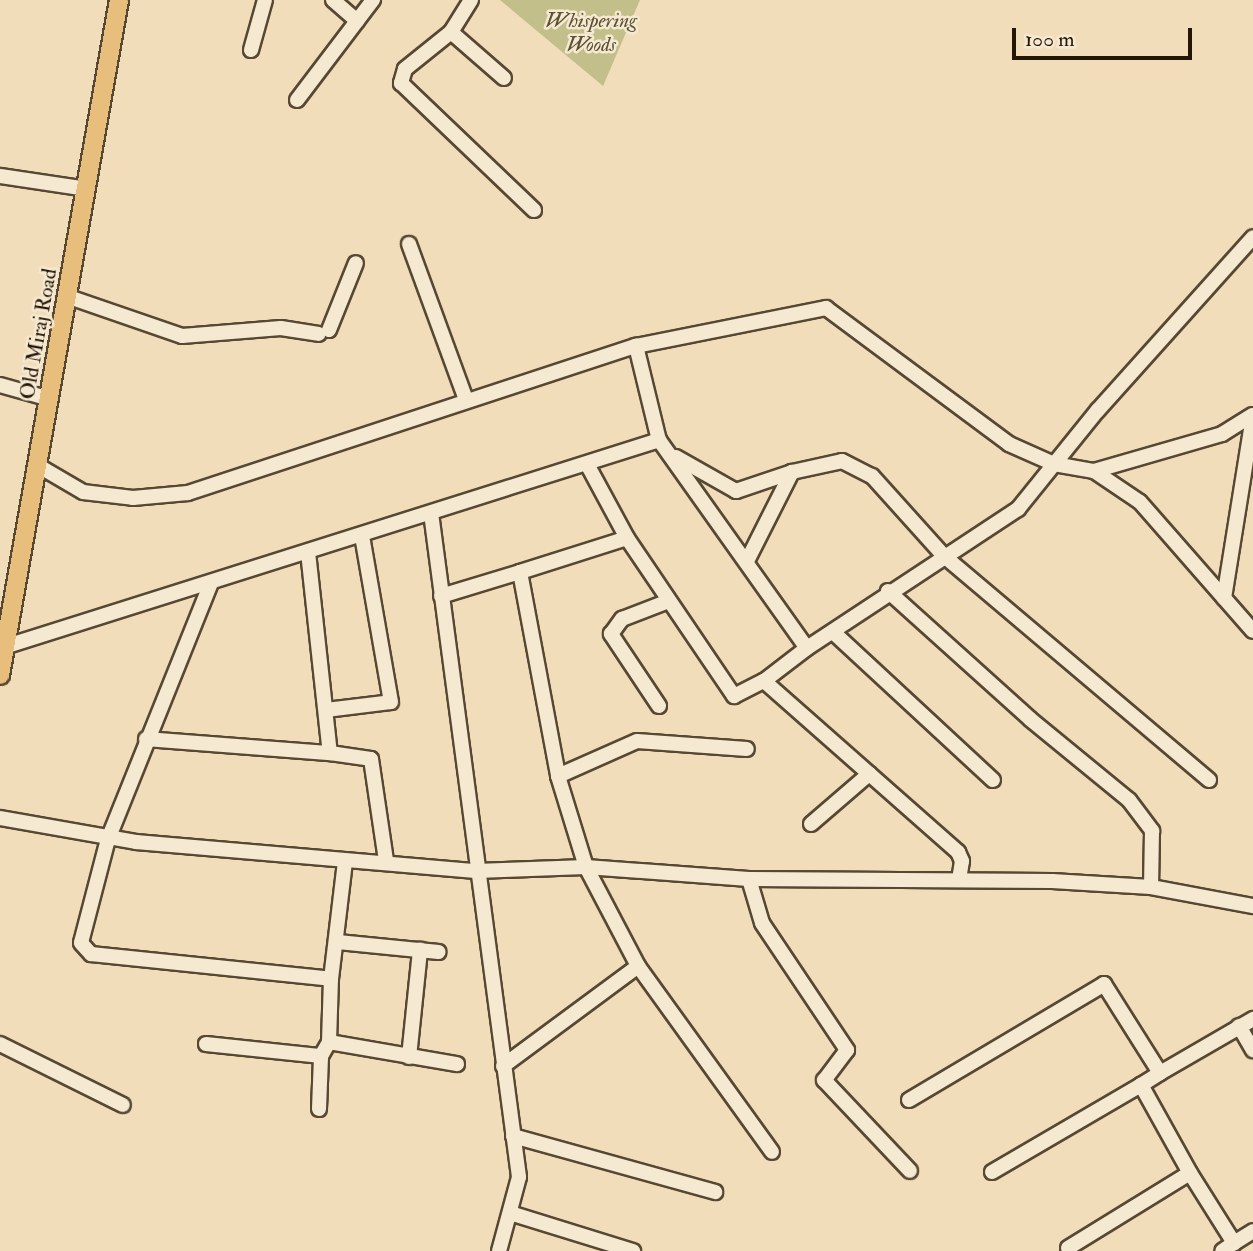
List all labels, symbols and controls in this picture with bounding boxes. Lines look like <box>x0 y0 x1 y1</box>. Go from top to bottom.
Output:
park label: Whispering Woods <box>545 8 637 58</box>
scale bar <box>1015 14 1195 58</box>
text: 100 m <box>1025 26 1075 53</box>
street label: Old Miraj Road <box>15 267 63 401</box>

